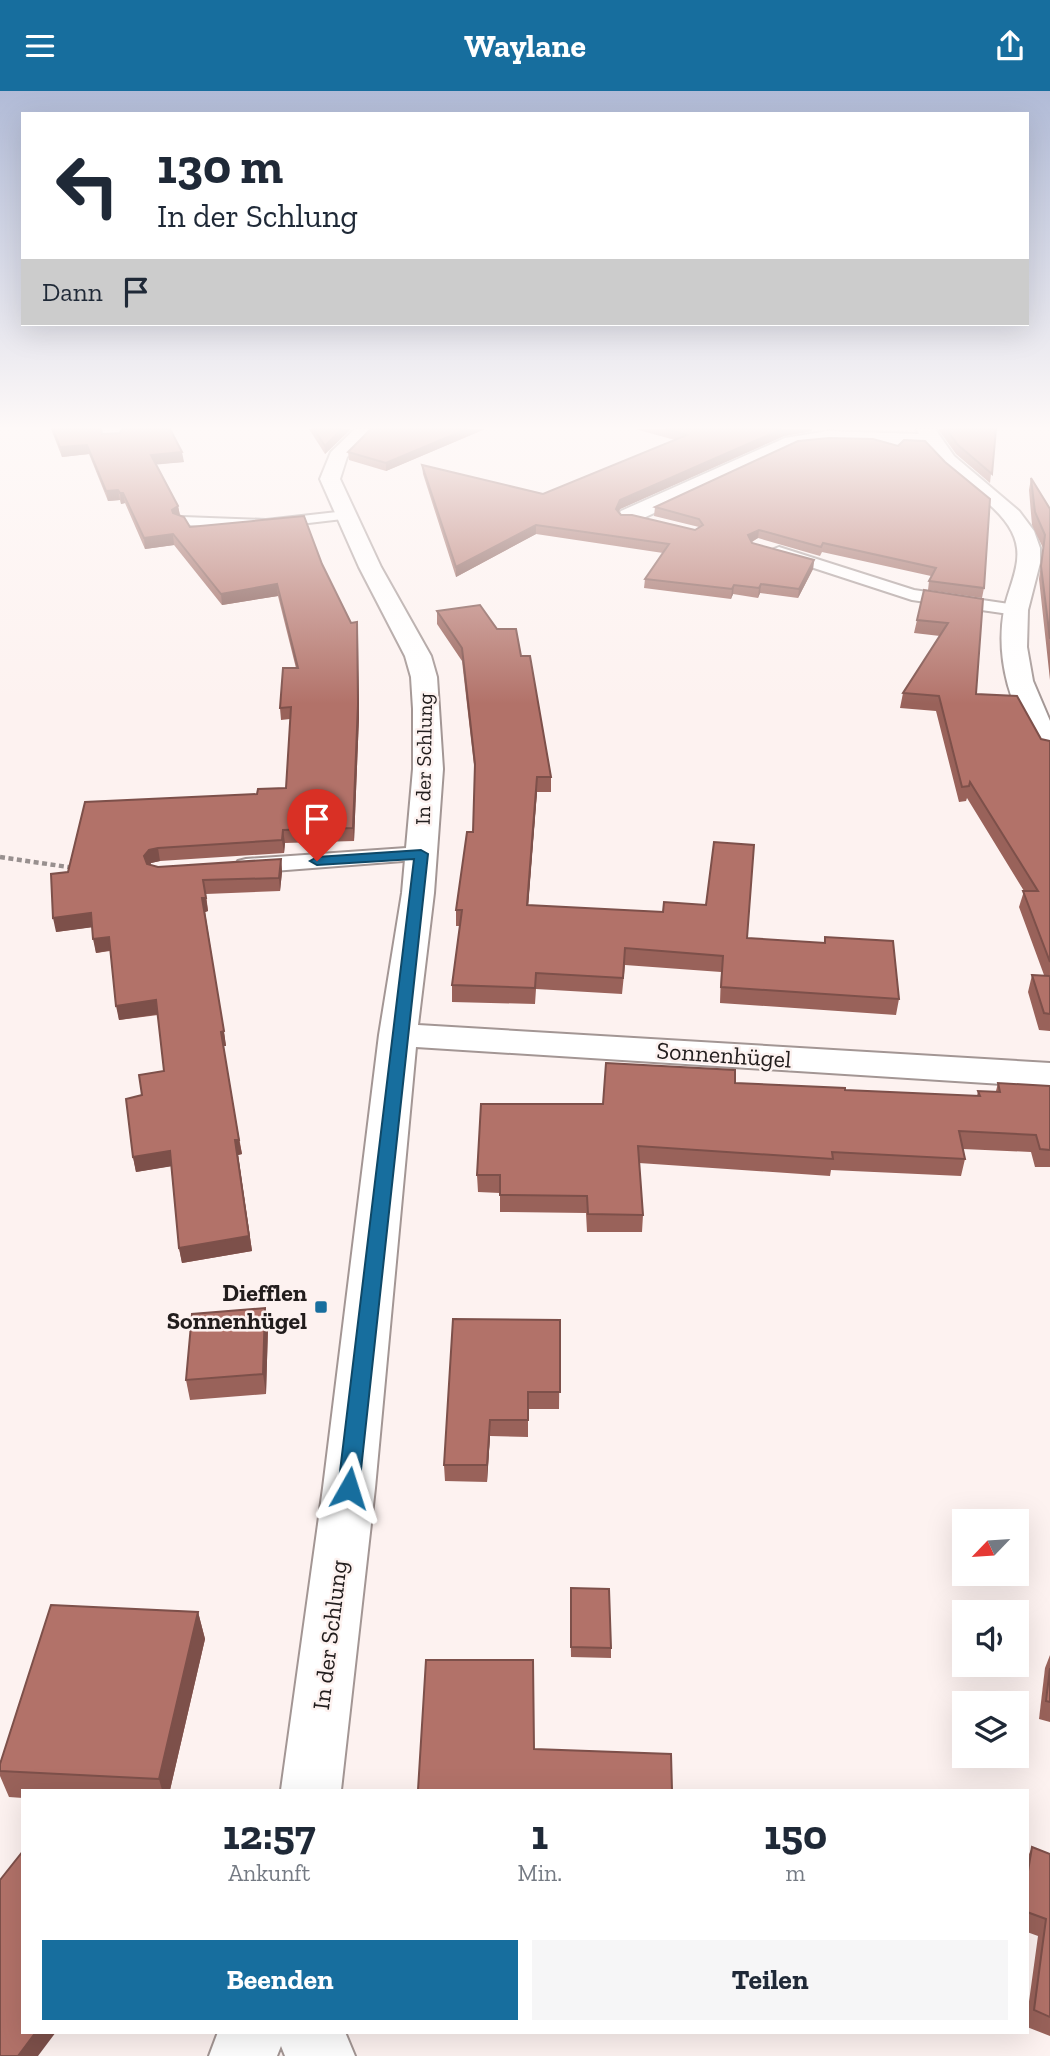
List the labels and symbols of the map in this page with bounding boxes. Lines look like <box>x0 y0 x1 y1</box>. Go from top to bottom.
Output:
street label: In der Schlung <box>410 692 437 825</box>
pin <box>287 789 347 861</box>
street label: Sonnenhügel <box>655 1035 793 1074</box>
place label: Diefflen Sonnenhügel <box>167 1278 307 1335</box>
marker: Diefflen Sonnenhügel <box>313 1299 329 1315</box>
position arrow <box>312 1451 386 1525</box>
north arrow <box>952 1509 1029 1585</box>
street label: In der Schlung <box>306 1558 353 1711</box>

